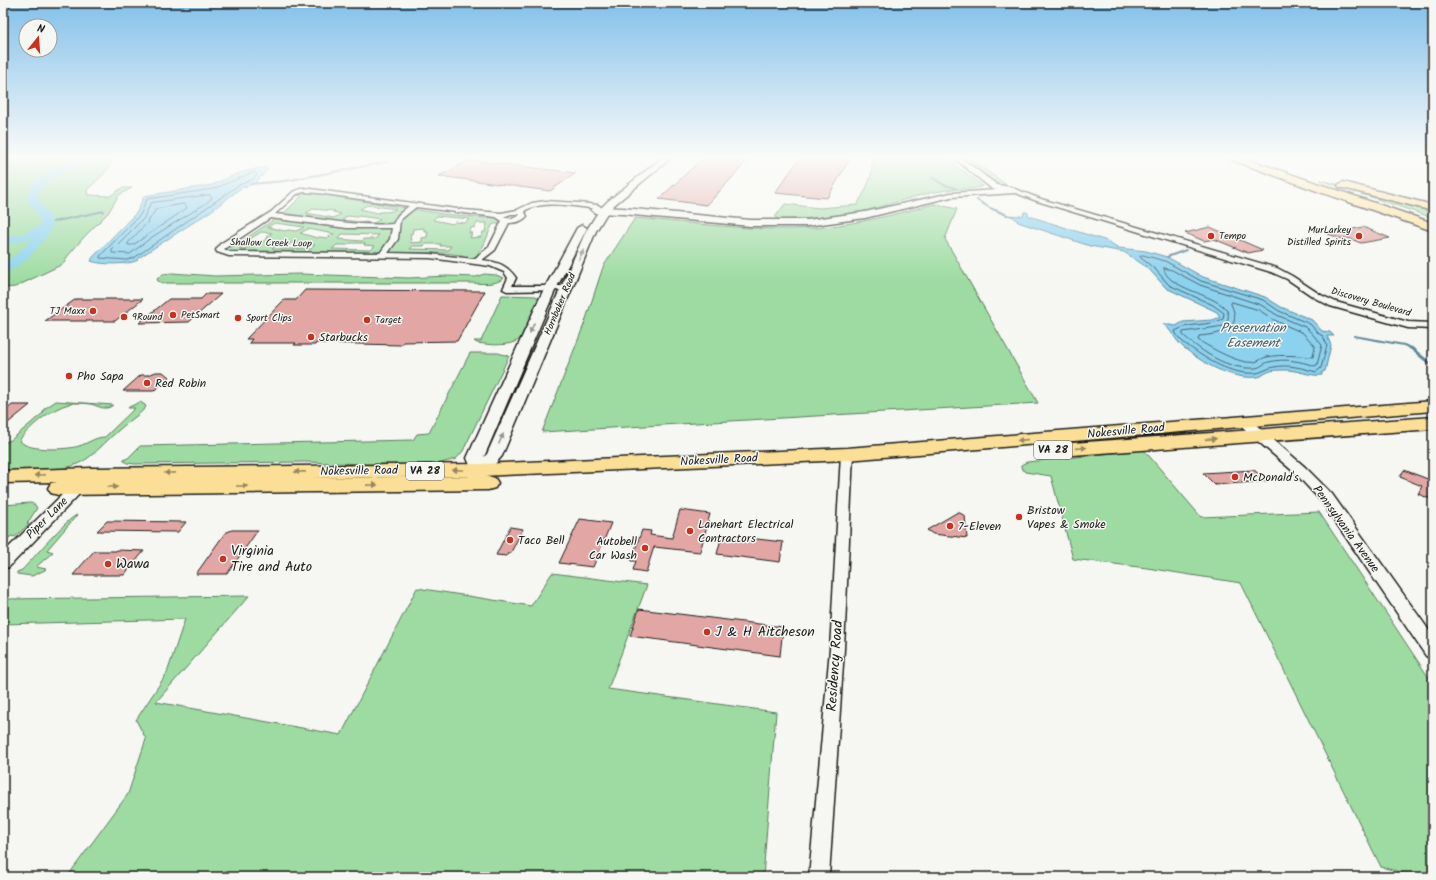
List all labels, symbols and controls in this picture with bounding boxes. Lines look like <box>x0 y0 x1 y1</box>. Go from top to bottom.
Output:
north arrow <box>18 18 58 58</box>
text: N <box>35 20 47 39</box>
place label: MurLarkey Distilled Spirits <box>1287 222 1352 250</box>
place label: Tempo <box>1219 228 1247 244</box>
marker: Tempo <box>1206 231 1216 241</box>
marker: MurLarkey Distilled Spirits <box>1354 231 1364 241</box>
street label: Shallow Creek Loop <box>230 234 312 252</box>
one-way arrow <box>577 249 584 261</box>
street label: Hornbaker Road <box>540 269 581 338</box>
street label: Discovery Boulevard <box>1329 283 1414 321</box>
place label: TJ Maxx <box>50 303 86 319</box>
marker: TJ Maxx <box>88 306 98 316</box>
place label: PetSmart <box>181 307 220 323</box>
place label: 9Round <box>132 309 163 325</box>
marker: PetSmart <box>168 310 178 320</box>
place label: Sport Clips <box>246 310 292 326</box>
marker: 9Round <box>119 312 129 322</box>
place label: Target <box>375 312 402 328</box>
marker: Sport Clips <box>233 313 243 323</box>
marker: Target <box>362 315 372 325</box>
water label: Preservation Easement <box>1220 318 1287 354</box>
one-way arrow <box>528 323 534 335</box>
place label: Starbucks <box>319 328 368 347</box>
marker: Starbucks <box>306 332 316 342</box>
place label: Pho Sapa <box>77 367 124 386</box>
marker: Pho Sapa <box>64 371 74 381</box>
place label: Red Robin <box>155 374 206 393</box>
marker: Red Robin <box>142 378 152 388</box>
street label: Nokesville Road <box>1086 418 1167 444</box>
one-way arrow <box>498 433 504 444</box>
one-way arrow <box>1205 435 1217 442</box>
one-way arrow <box>1017 436 1029 443</box>
road number: VA 28 <box>1034 441 1072 459</box>
one-way arrow <box>1075 445 1087 452</box>
street label: Nokesville Road <box>680 448 759 472</box>
street label: Nokesville Road <box>320 461 399 481</box>
road number: VA 28 <box>406 462 444 480</box>
one-way arrow <box>451 467 464 473</box>
place label: McDonald's <box>1243 468 1299 487</box>
one-way arrow <box>293 469 306 475</box>
one-way arrow <box>163 470 176 476</box>
one-way arrow <box>34 472 46 479</box>
marker: McDonald's <box>1230 472 1240 482</box>
street label: Pennsylvania Avenue <box>1308 481 1385 577</box>
one-way arrow <box>366 482 379 488</box>
one-way arrow <box>236 483 249 489</box>
one-way arrow <box>106 484 119 490</box>
street label: Piper Lane <box>21 492 73 544</box>
place label: Bristow Vapes & Smoke <box>1027 501 1106 534</box>
marker: Bristow Vapes & Smoke <box>1014 512 1024 522</box>
place label: Lanehart Electrical Contractors <box>698 515 794 548</box>
place label: 7-Eleven <box>958 517 1001 536</box>
marker: 7-Eleven <box>945 521 955 531</box>
marker: Lanehart Electrical Contractors <box>685 526 695 536</box>
place label: Taco Bell <box>518 531 565 550</box>
place label: Autobell Car Wash <box>589 532 637 565</box>
marker: Taco Bell <box>505 535 515 545</box>
place label: Virginia Tire and Auto <box>231 540 312 578</box>
marker: Autobell Car Wash <box>640 543 650 553</box>
place label: Wawa <box>116 553 150 575</box>
marker: Virginia Tire and Auto <box>218 554 228 564</box>
marker: Wawa <box>103 559 113 569</box>
street label: Residency Road <box>821 619 849 712</box>
place label: J & H Aitcheson <box>715 621 815 643</box>
marker: J & H Aitcheson <box>702 627 712 637</box>

